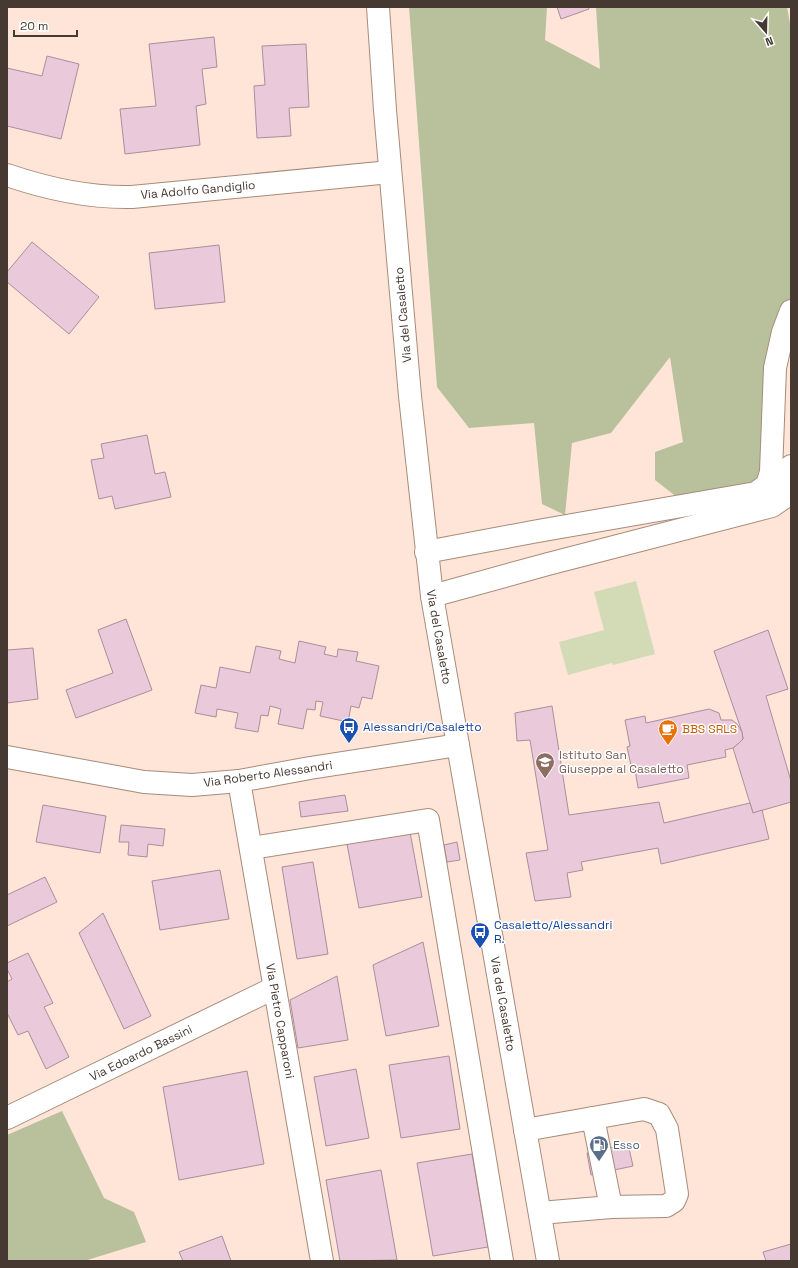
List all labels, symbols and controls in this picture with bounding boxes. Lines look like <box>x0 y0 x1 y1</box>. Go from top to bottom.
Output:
scale bar <box>14 12 77 38</box>
north arrow <box>746 12 786 52</box>
text: 20 m <box>20 18 48 34</box>
text: N <box>764 34 775 49</box>
street label: Via Adolfo Gandiglio <box>140 177 256 203</box>
street label: Via del Casaletto <box>391 267 415 363</box>
street label: Via del Casaletto <box>423 588 455 686</box>
bus stop icon: Alessandri/Casaletto <box>338 716 360 744</box>
cafe icon: BBS SRLS <box>657 718 679 746</box>
place label: Alessandri/Casaletto <box>363 719 482 735</box>
place label: BBS SRLS <box>682 721 737 737</box>
place label: Istituto San Giuseppe al Casaletto <box>559 747 684 777</box>
school or university icon: Istituto San Giuseppe al Casaletto <box>534 751 556 779</box>
street label: Via Roberto Alessandri <box>203 757 334 791</box>
place label: Casaletto/Alessandri R. <box>494 917 612 947</box>
bus stop icon: Casaletto/Alessandri R. <box>469 921 491 949</box>
street label: Via del Casaletto <box>487 955 519 1053</box>
street label: Via Pietro Capparoni <box>262 962 298 1080</box>
street label: Via Edoardo Bassini <box>87 1021 195 1085</box>
fuel station icon: Esso <box>588 1134 610 1162</box>
place label: Esso <box>613 1137 640 1153</box>

